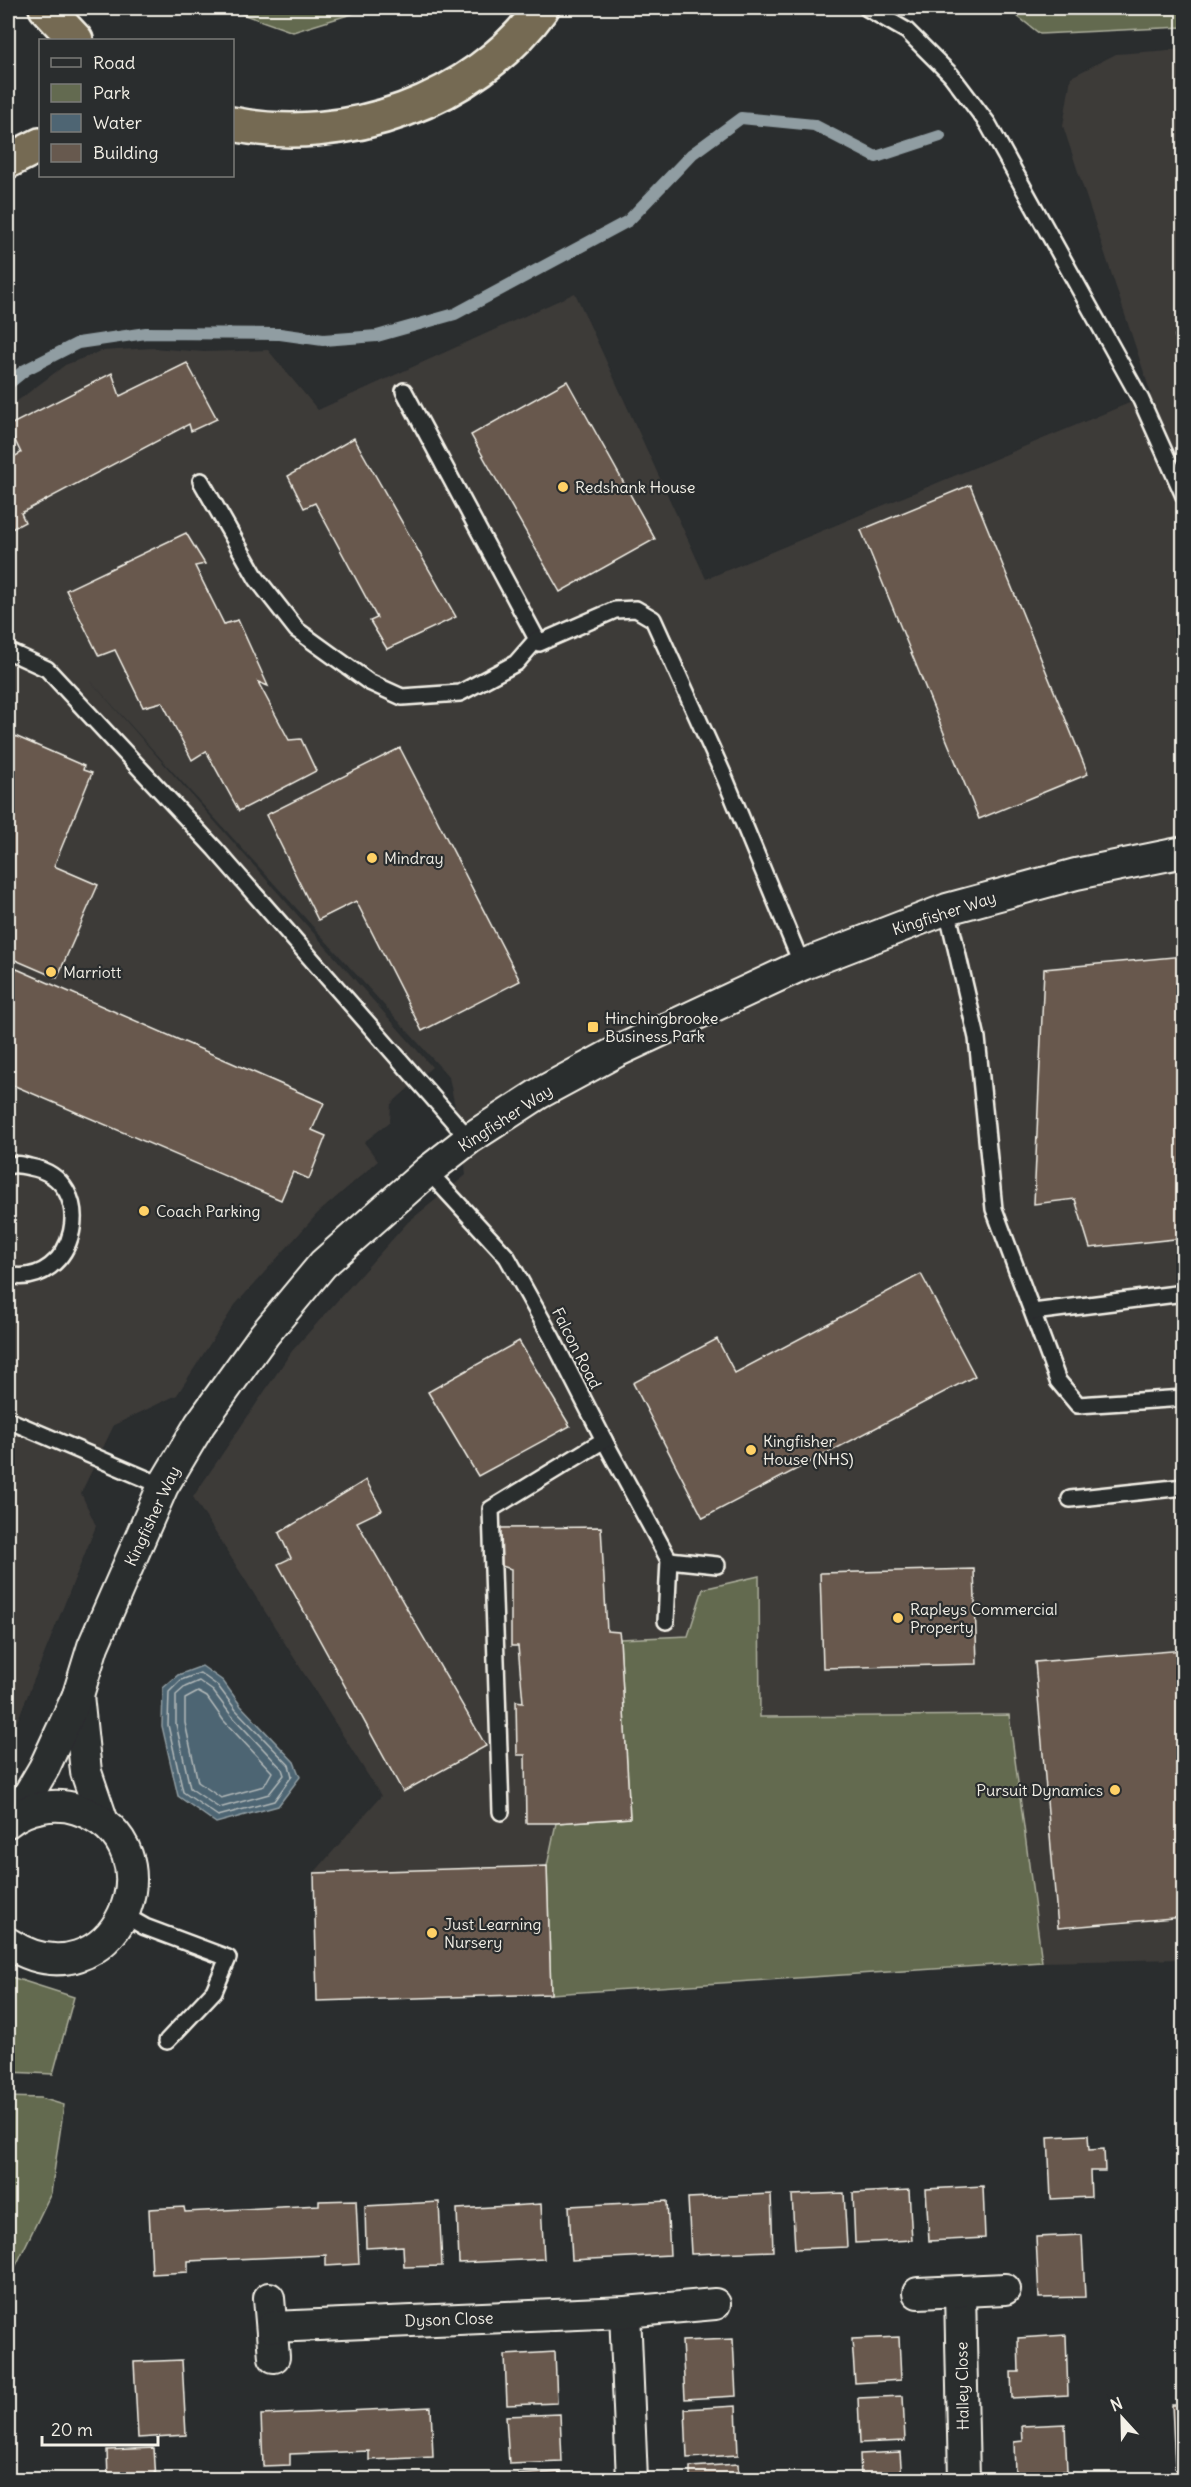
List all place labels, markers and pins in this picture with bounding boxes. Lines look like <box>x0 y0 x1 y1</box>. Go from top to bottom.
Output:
place label: Redshank House <box>575 477 695 497</box>
marker: Redshank House <box>556 480 570 494</box>
place label: Mindray <box>384 848 444 868</box>
marker: Mindray <box>365 851 379 865</box>
place label: Marriott <box>63 962 122 982</box>
marker: Marriott <box>44 965 58 979</box>
place label: Hinchingbrooke Business Park <box>605 1008 718 1046</box>
marker: Hinchingbrooke Business Park <box>586 1020 600 1034</box>
place label: Coach Parking <box>156 1201 260 1221</box>
marker: Coach Parking <box>137 1204 151 1218</box>
place label: Kingfisher House (NHS) <box>763 1431 854 1469</box>
marker: Kingfisher House (NHS) <box>744 1443 758 1457</box>
place label: Rapleys Commercial Property <box>910 1599 1058 1637</box>
marker: Rapleys Commercial Property <box>891 1611 905 1625</box>
place label: Pursuit Dynamics <box>976 1780 1103 1800</box>
marker: Pursuit Dynamics <box>1108 1783 1122 1797</box>
place label: Just Learning Nursery <box>444 1914 541 1952</box>
marker: Just Learning Nursery <box>425 1926 439 1940</box>

